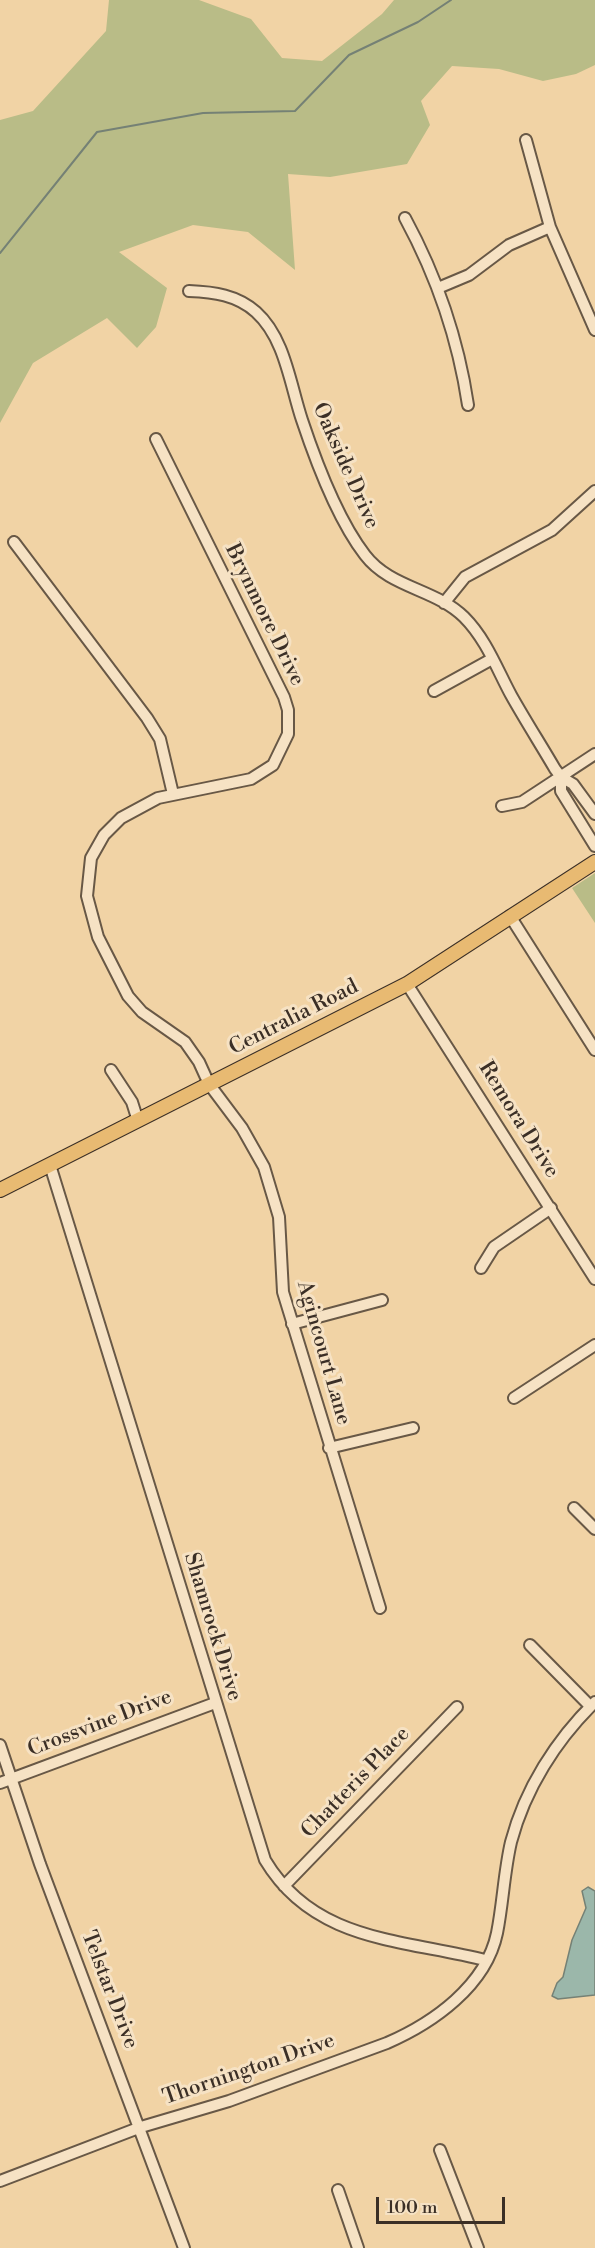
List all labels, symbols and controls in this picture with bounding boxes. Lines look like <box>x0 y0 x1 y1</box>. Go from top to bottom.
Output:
street label: Oakside Drive <box>306 399 384 533</box>
street label: Brynmore Drive <box>219 540 309 690</box>
street label: Centralia Road <box>225 975 363 1061</box>
street label: Remora Drive <box>472 1057 564 1183</box>
street label: Agincourt Lane <box>290 1278 356 1428</box>
street label: Shamrock Drive <box>178 1550 246 1704</box>
street label: Crossvine Drive <box>24 1685 176 1763</box>
street label: Chatteris Place <box>296 1722 416 1844</box>
street label: Telstar Drive <box>75 1927 143 2053</box>
street label: Thornington Drive <box>160 2029 338 2111</box>
scale bar <box>379 2185 508 2223</box>
text: 100 m <box>387 2196 438 2219</box>

